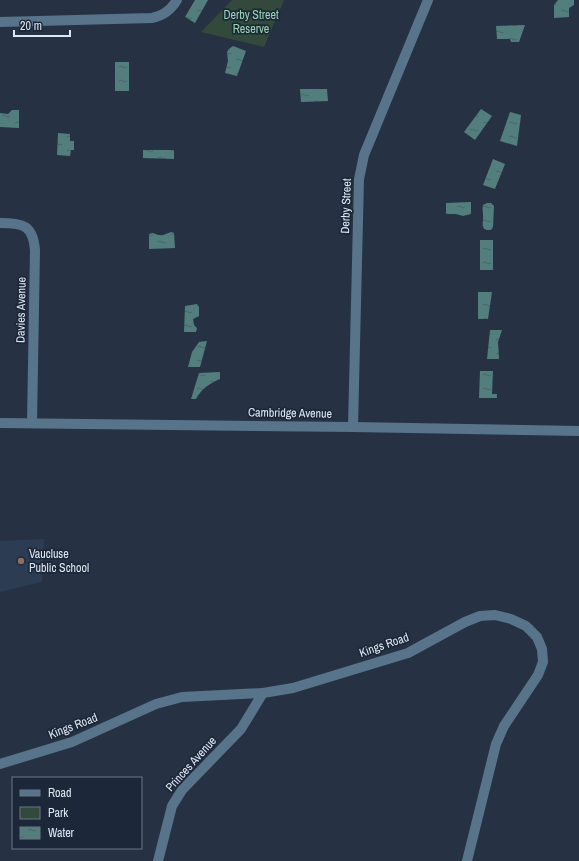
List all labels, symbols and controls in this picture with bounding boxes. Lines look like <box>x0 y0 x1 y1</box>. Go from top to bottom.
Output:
park label: Derby Street Reserve <box>223 7 279 37</box>
scale bar <box>14 12 70 38</box>
text: 20 m <box>20 18 42 34</box>
street label: Derby Street <box>337 178 355 234</box>
street label: Davies Avenue <box>12 277 30 343</box>
street label: Cambridge Avenue <box>248 404 332 422</box>
place label: Vaucluse Public School <box>29 546 89 576</box>
marker: Vaucluse Public School <box>16 556 26 566</box>
street label: Kings Road <box>357 629 411 661</box>
street label: Kings Road <box>46 709 100 743</box>
street label: Princes Avenue <box>162 733 220 795</box>
legend <box>12 777 142 849</box>
text: Road <box>48 785 72 801</box>
text: Park <box>48 805 68 821</box>
text: Water <box>48 825 75 841</box>

